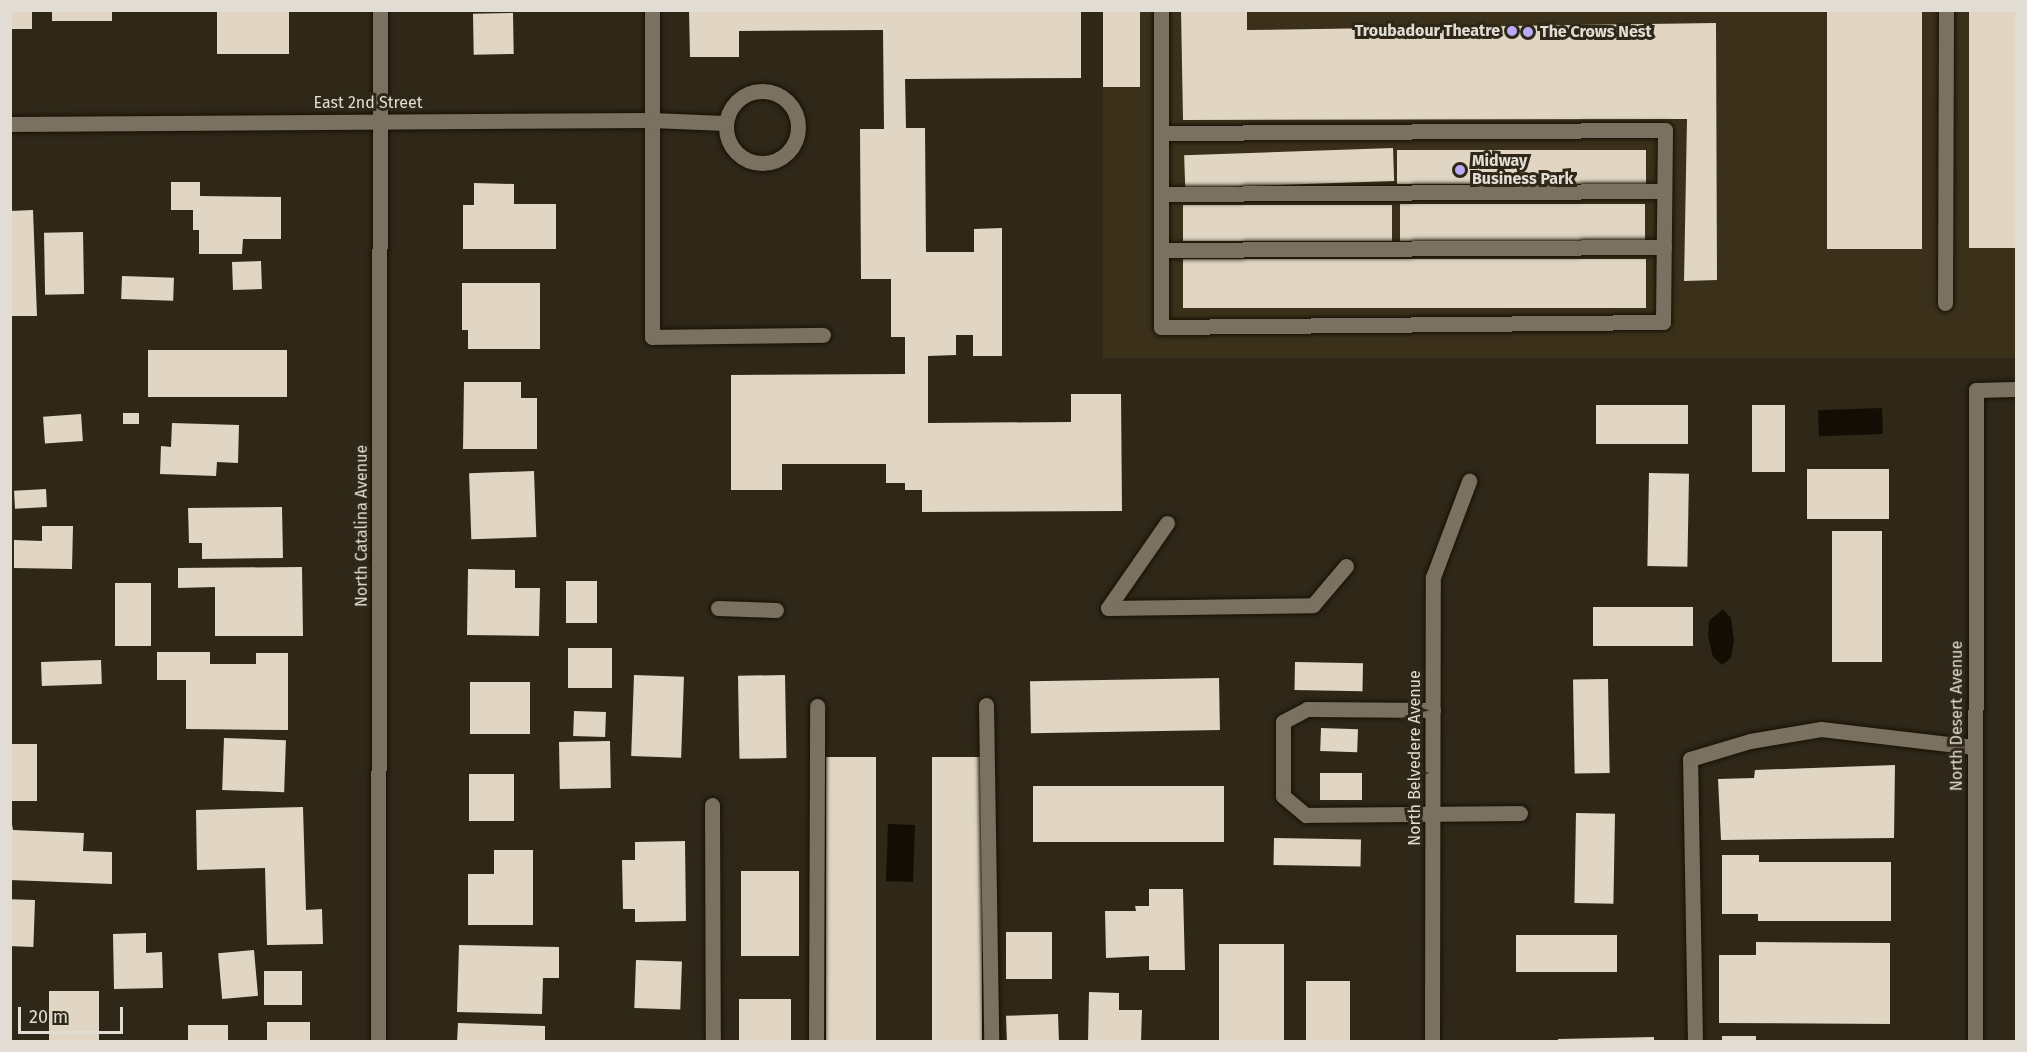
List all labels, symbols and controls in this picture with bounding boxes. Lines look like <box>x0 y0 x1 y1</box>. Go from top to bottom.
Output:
place label: Troubadour Theatre <box>1355 21 1500 41</box>
place label: The Crows Nest <box>1540 22 1652 42</box>
marker: Troubadour Theatre <box>1505 24 1519 38</box>
marker: The Crows Nest <box>1521 25 1535 39</box>
street label: East 2nd Street <box>314 93 422 113</box>
place label: Midway Business Park <box>1472 151 1573 189</box>
marker: Midway Business Park <box>1453 163 1467 177</box>
street label: North Catalina Avenue <box>352 445 372 607</box>
street label: North Desert Avenue <box>1947 641 1967 791</box>
street label: North Belvedere Avenue <box>1405 670 1425 846</box>
scale bar <box>21 995 126 1033</box>
text: 20 m <box>29 1006 68 1028</box>

